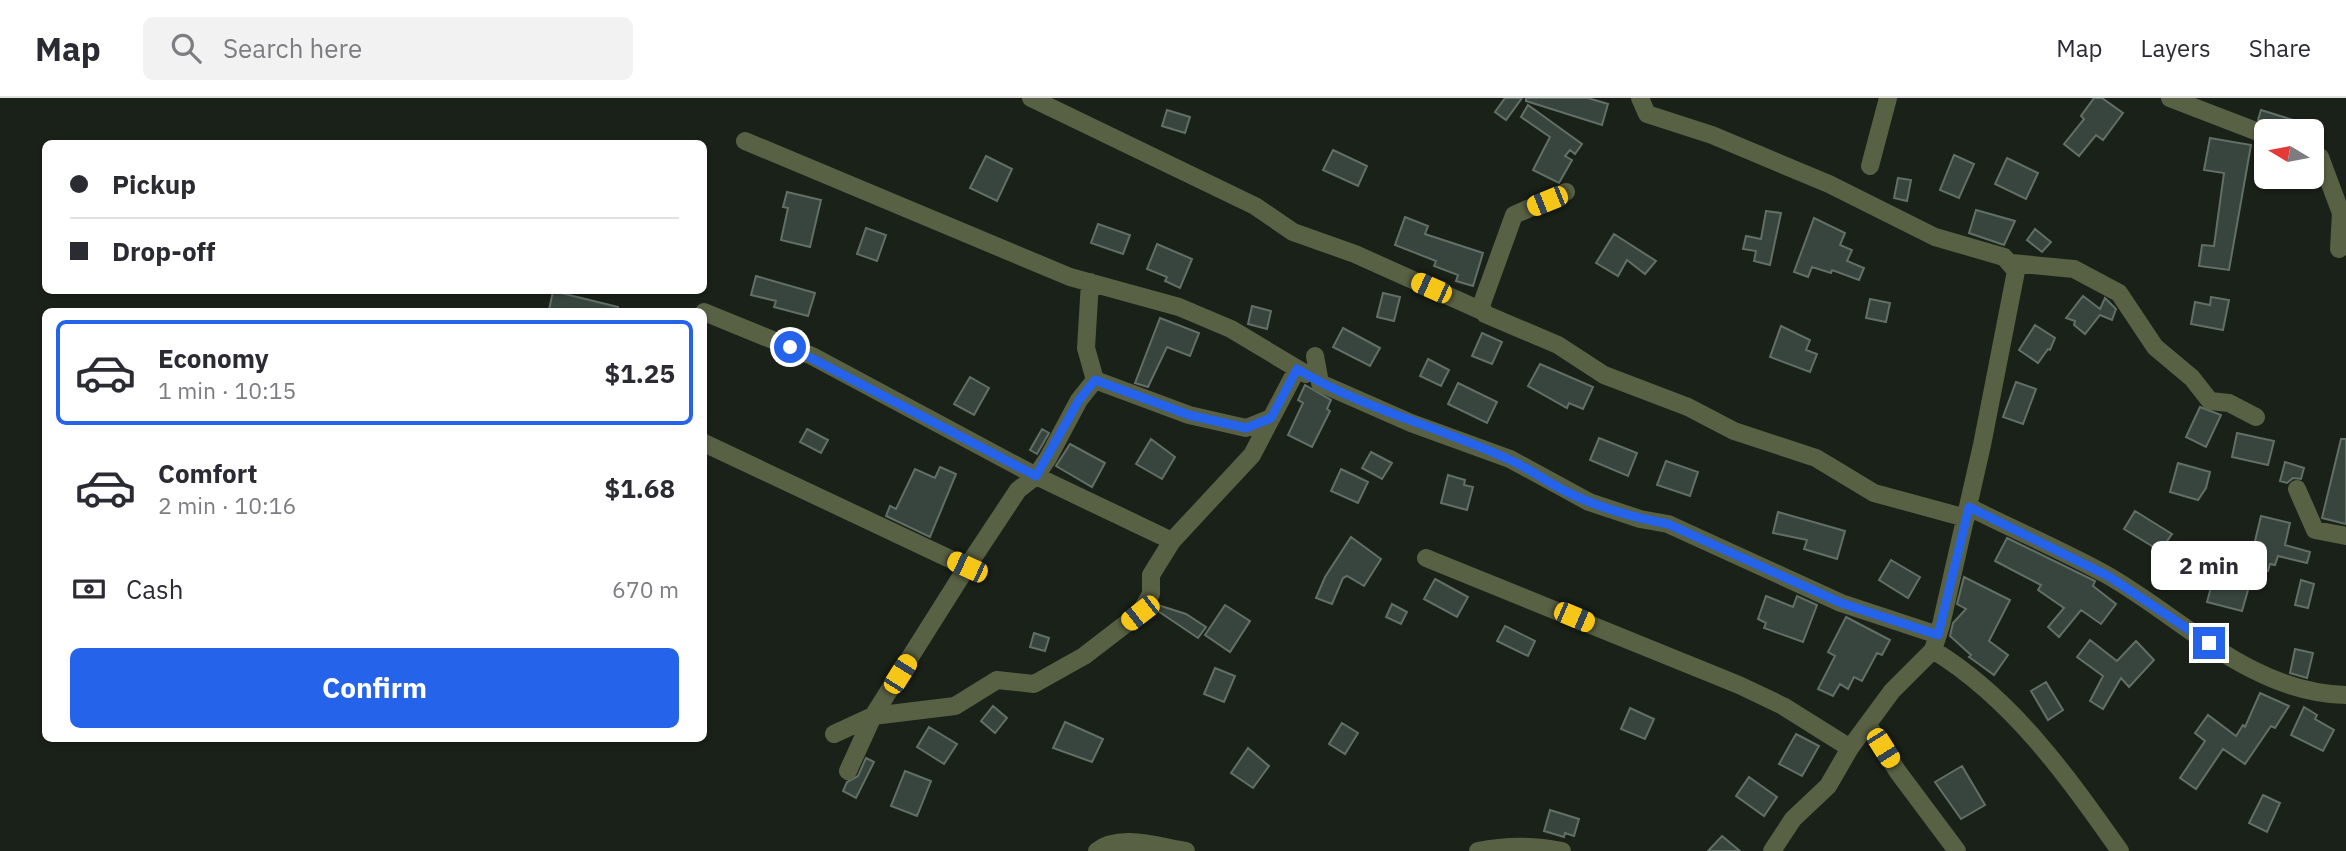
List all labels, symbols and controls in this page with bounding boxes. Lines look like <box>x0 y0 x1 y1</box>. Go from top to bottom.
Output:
search box <box>143 17 633 80</box>
text: Map <box>35 27 101 70</box>
icon: search <box>167 29 205 67</box>
text: Search here <box>223 31 362 65</box>
text: Map <box>2056 32 2103 64</box>
text: Layers <box>2141 32 2211 64</box>
text: Share <box>2249 32 2311 64</box>
north arrow <box>2254 119 2324 189</box>
map controls <box>2254 119 2324 189</box>
text: Pickup <box>112 167 196 201</box>
car <box>1524 183 1571 219</box>
text: Drop-off <box>112 234 215 268</box>
car <box>1408 270 1455 306</box>
route start <box>774 331 806 363</box>
icon: car <box>74 341 137 404</box>
text: Economy <box>158 341 269 375</box>
text: $1.25 <box>605 356 675 390</box>
text: 1 min · 10:15 <box>158 375 296 405</box>
icon: car <box>74 456 137 519</box>
text: Comfort <box>158 456 257 490</box>
text: $1.68 <box>605 471 675 505</box>
text: 2 min · 10:16 <box>158 490 296 520</box>
callout: 2 min <box>2151 542 2267 590</box>
car <box>944 549 991 585</box>
text: 2 min <box>2179 550 2239 580</box>
icon: cash <box>70 570 108 608</box>
text: Cash <box>126 572 183 606</box>
text: 670 m <box>612 574 679 604</box>
car <box>1117 592 1164 634</box>
car <box>1551 599 1598 635</box>
route end <box>2193 627 2225 659</box>
button: Confirm <box>70 648 679 728</box>
car <box>880 651 921 697</box>
car <box>1863 725 1904 771</box>

